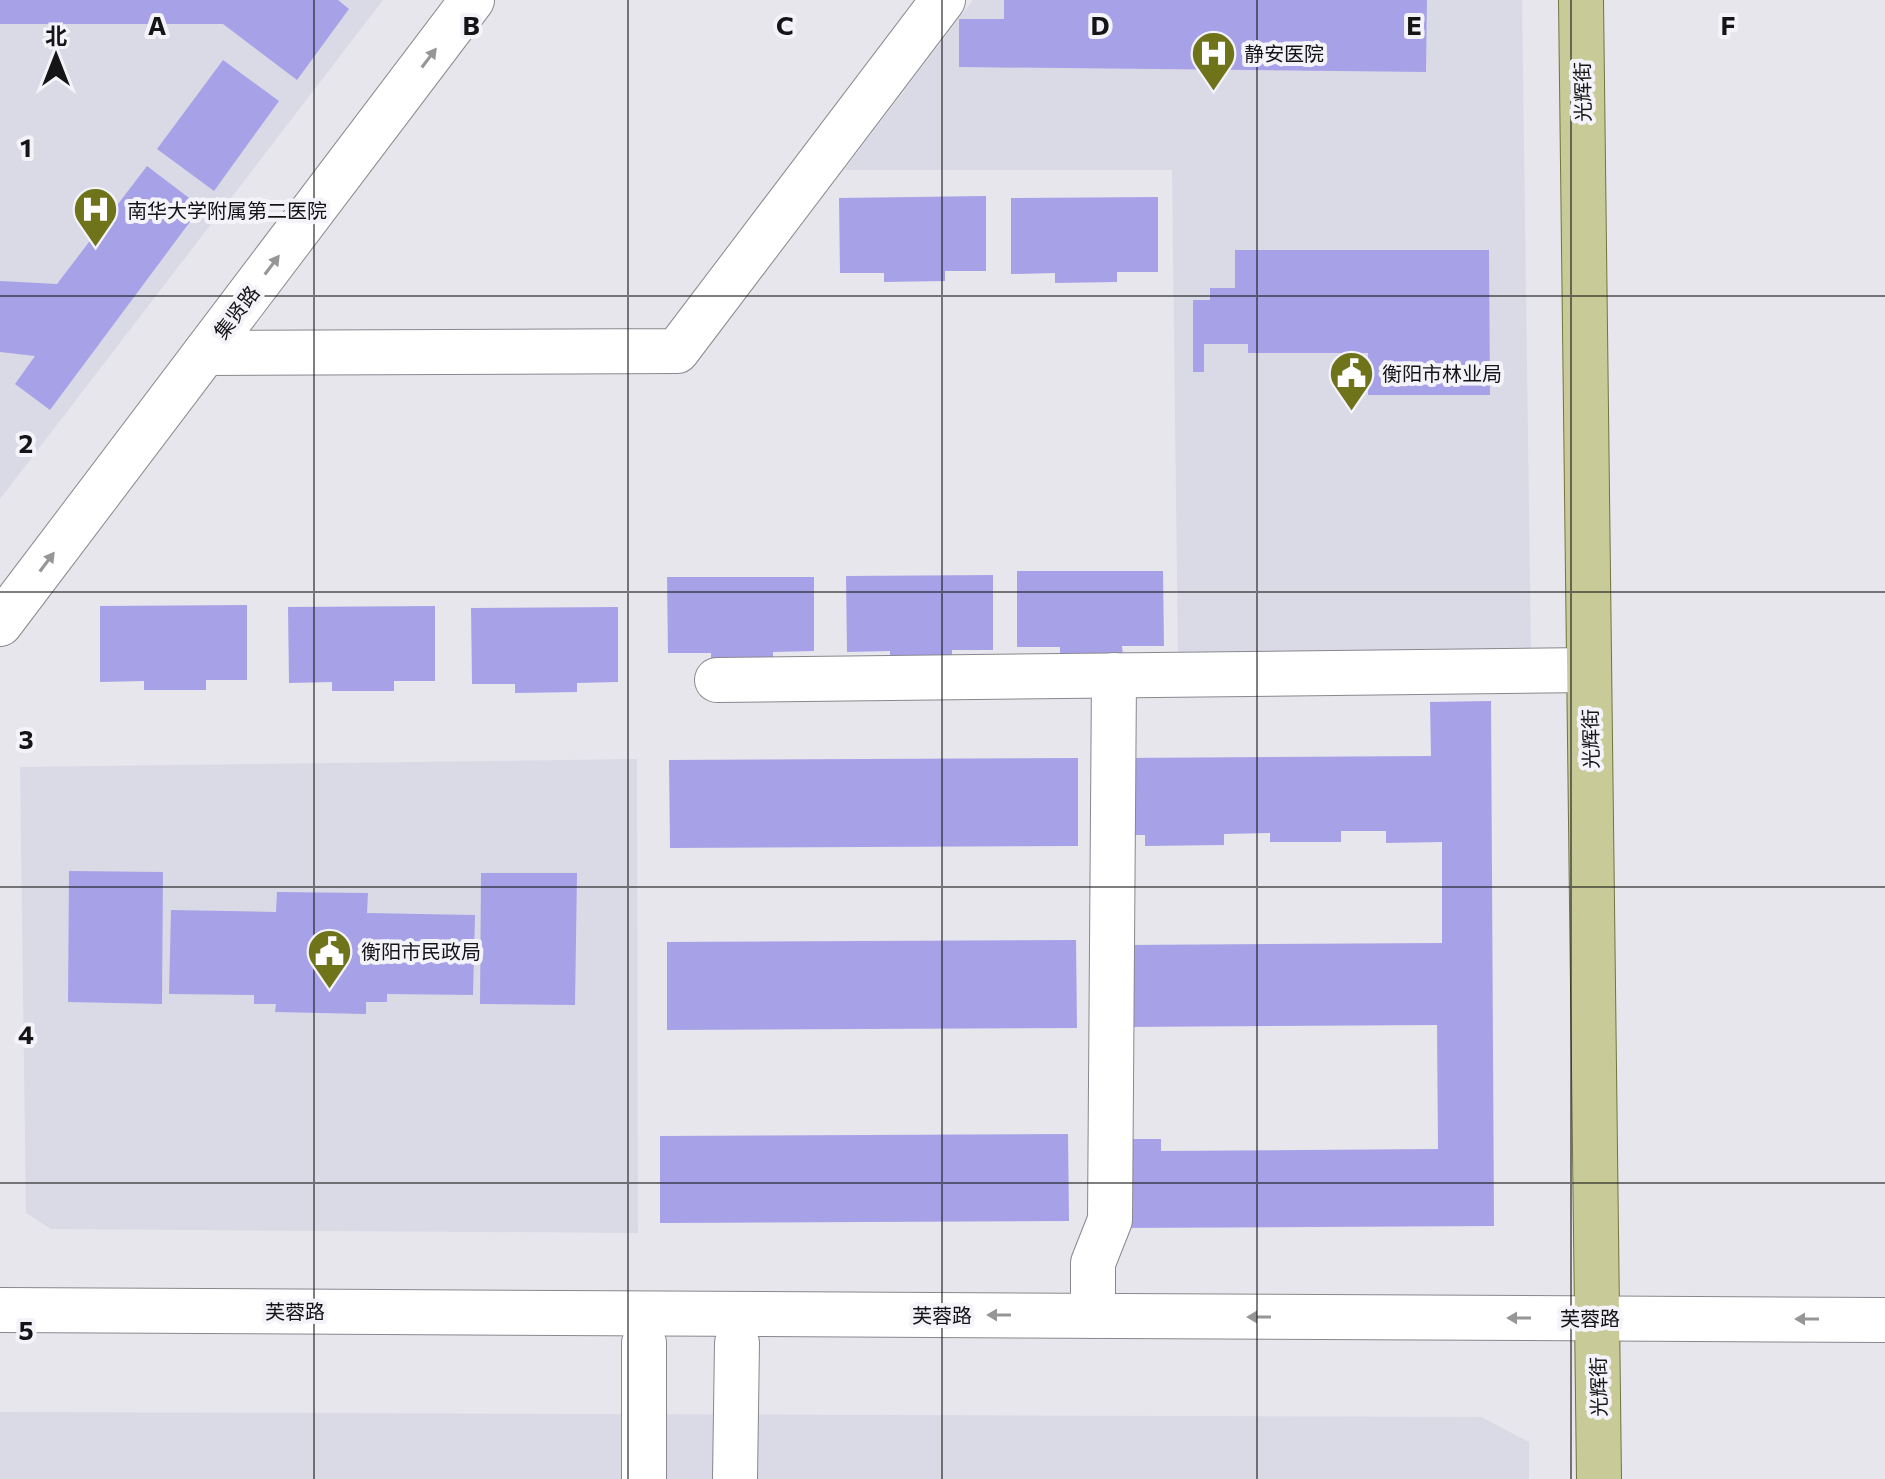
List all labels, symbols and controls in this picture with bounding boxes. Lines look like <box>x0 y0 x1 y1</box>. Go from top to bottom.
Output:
text: A <box>148 9 167 40</box>
text: B <box>462 9 480 40</box>
text: C <box>776 9 794 40</box>
text: D <box>1090 9 1110 40</box>
text: E <box>1406 9 1422 40</box>
text: F <box>1720 9 1736 40</box>
north arrow <box>16 16 96 96</box>
text: 北 <box>45 22 67 49</box>
hospital icon: 静安医院 <box>1189 29 1237 92</box>
place label: 静安医院 <box>1244 41 1324 65</box>
one-way arrow <box>420 47 436 68</box>
street label: 光辉街 <box>1569 62 1595 122</box>
text: 1 <box>20 131 32 162</box>
hospital icon: 南华大学附属第二医院 <box>72 186 120 249</box>
place label: 南华大学附属第二医院 <box>127 198 327 222</box>
one-way arrow <box>263 255 279 275</box>
street label: 集贤路 <box>208 281 264 343</box>
public building icon: 衡阳市林业局 <box>1327 349 1375 412</box>
place label: 衡阳市林业局 <box>1382 361 1502 385</box>
text: 2 <box>19 427 33 458</box>
one-way arrow <box>39 551 55 572</box>
street label: 光辉街 <box>1577 709 1603 769</box>
text: 3 <box>18 723 34 754</box>
public building icon: 衡阳市民政局 <box>306 927 354 990</box>
place label: 衡阳市民政局 <box>361 939 481 963</box>
text: 4 <box>18 1018 34 1049</box>
street label: 芙蓉路 <box>265 1299 325 1323</box>
street label: 芙蓉路 <box>912 1303 972 1327</box>
street label: 芙蓉路 <box>1560 1306 1620 1330</box>
one-way arrow <box>986 1309 1011 1321</box>
one-way arrow <box>1246 1311 1271 1323</box>
one-way arrow <box>1506 1312 1531 1324</box>
one-way arrow <box>1794 1313 1819 1326</box>
text: 5 <box>18 1314 34 1345</box>
street label: 光辉街 <box>1585 1357 1611 1417</box>

